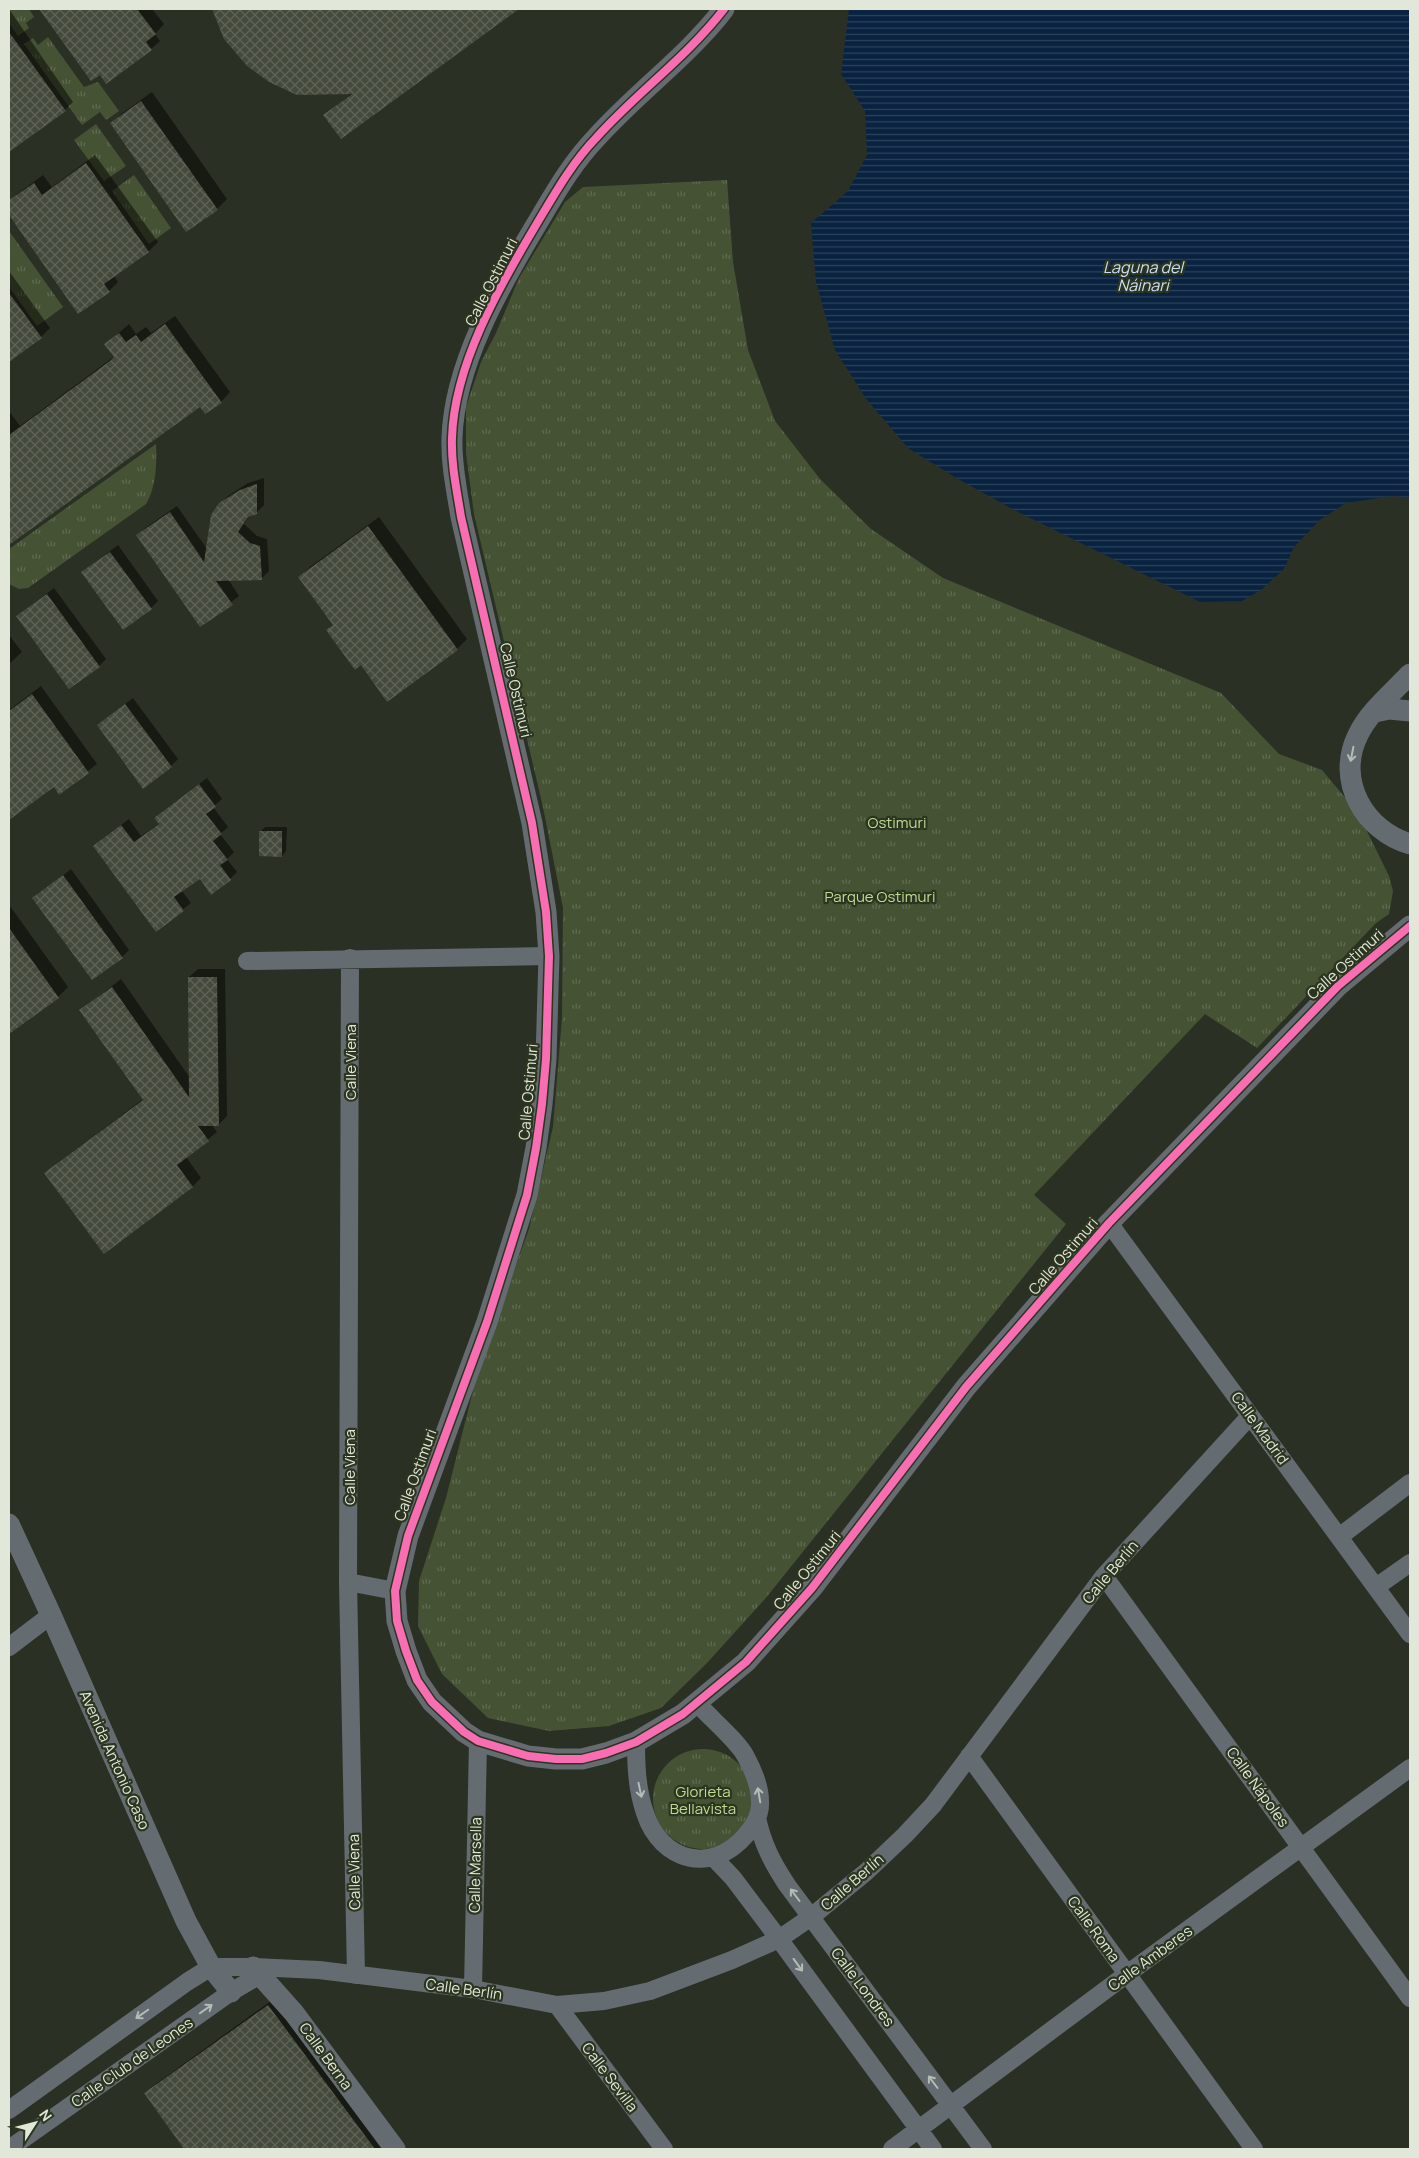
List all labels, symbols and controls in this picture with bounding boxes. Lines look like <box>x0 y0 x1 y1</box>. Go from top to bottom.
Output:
street label: Calle Ostimuri <box>460 234 522 330</box>
water label: Laguna del Náinari <box>1103 256 1185 296</box>
street label: Calle Ostimuri <box>495 641 537 739</box>
one-way arrow <box>1347 745 1357 761</box>
park label: Ostimuri <box>868 812 926 833</box>
park label: Parque Ostimuri <box>825 886 935 907</box>
street label: Calle Ostimuri <box>1302 924 1388 1004</box>
street label: Calle Viena <box>340 1024 361 1100</box>
street label: Calle Ostimuri <box>513 1043 543 1141</box>
street label: Calle Ostimuri <box>1023 1213 1103 1299</box>
street label: Calle Madrid <box>1226 1387 1294 1469</box>
street label: Calle Ostimuri <box>389 1426 441 1524</box>
street label: Calle Viena <box>339 1429 360 1505</box>
street label: Calle Ostimuri <box>768 1526 846 1614</box>
street label: Calle Berlín <box>1077 1536 1143 1608</box>
street label: Avenida Antonio Caso <box>75 1687 155 1833</box>
street label: Calle Nápoles <box>1222 1743 1294 1831</box>
park label: Glorieta Bellavista <box>670 1781 736 1819</box>
one-way arrow <box>635 1782 645 1798</box>
one-way arrow <box>753 1787 763 1803</box>
street label: Calle Marsella <box>464 1817 486 1913</box>
street label: Calle Viena <box>343 1834 365 1910</box>
street label: Calle Berlín <box>816 1849 888 1915</box>
one-way arrow <box>790 1888 800 1902</box>
street label: Calle Roma <box>1063 1892 1125 1966</box>
street label: Calle Amberes <box>1104 1920 1197 1996</box>
street label: Calle Londres <box>826 1943 900 2031</box>
one-way arrow <box>793 1958 803 1972</box>
street label: Calle Berlín <box>424 1973 504 2005</box>
one-way arrow <box>199 2004 213 2014</box>
one-way arrow <box>136 2009 149 2020</box>
street label: Calle Club de Leones <box>67 2012 197 2112</box>
street label: Calle Berna <box>294 2018 358 2094</box>
street label: Calle Sevilla <box>577 2038 643 2116</box>
one-way arrow <box>928 2076 939 2089</box>
north arrow <box>10 2098 60 2148</box>
text: N <box>35 2105 57 2125</box>

